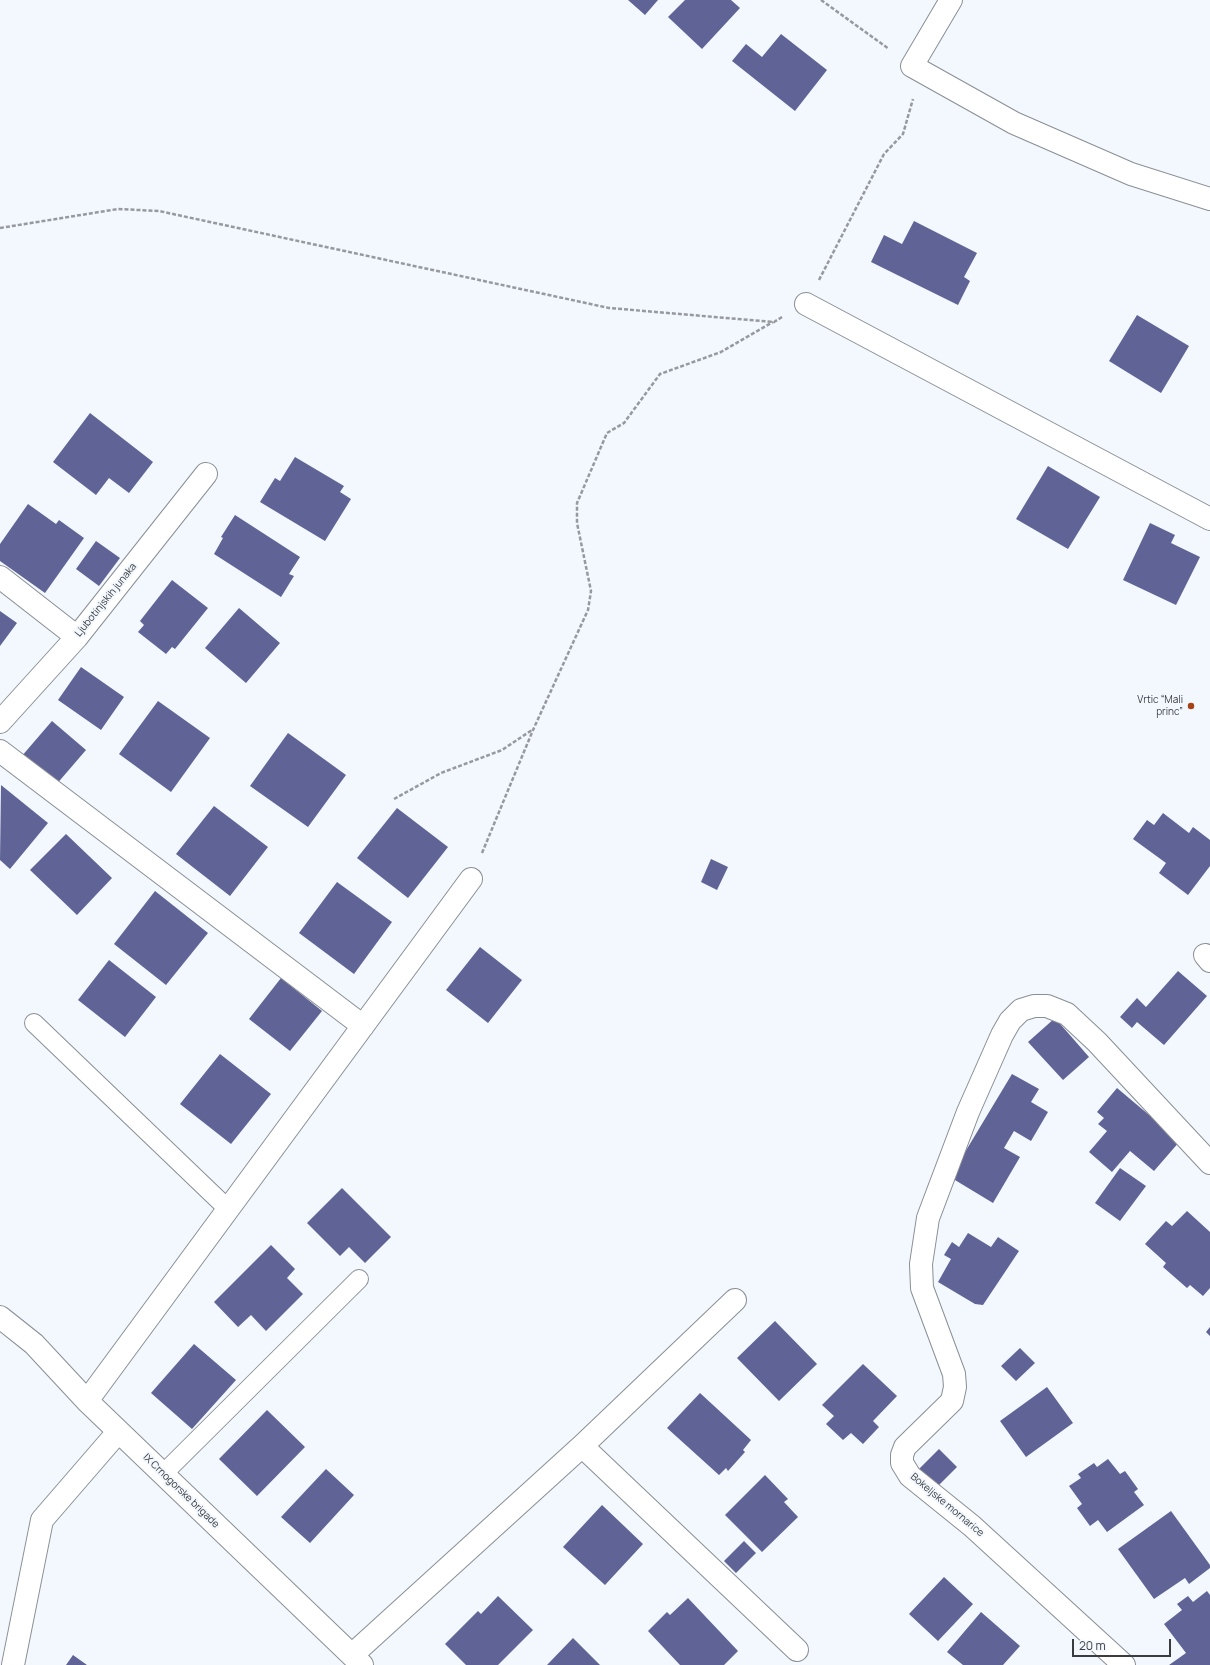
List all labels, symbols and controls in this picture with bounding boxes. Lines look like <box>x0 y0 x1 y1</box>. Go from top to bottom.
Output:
street label: Ljubotinjskih junaka <box>73 561 139 639</box>
place label: Vrtic “Mali princ” <box>1137 694 1183 718</box>
marker: Vrtic “Mali princ” <box>1186 701 1196 711</box>
street label: IX Crnogorske brigade <box>140 1452 222 1530</box>
street label: Bokeljske mornarice <box>908 1471 986 1539</box>
scale bar <box>1074 1631 1173 1657</box>
text: 20 m <box>1079 1637 1106 1654</box>

